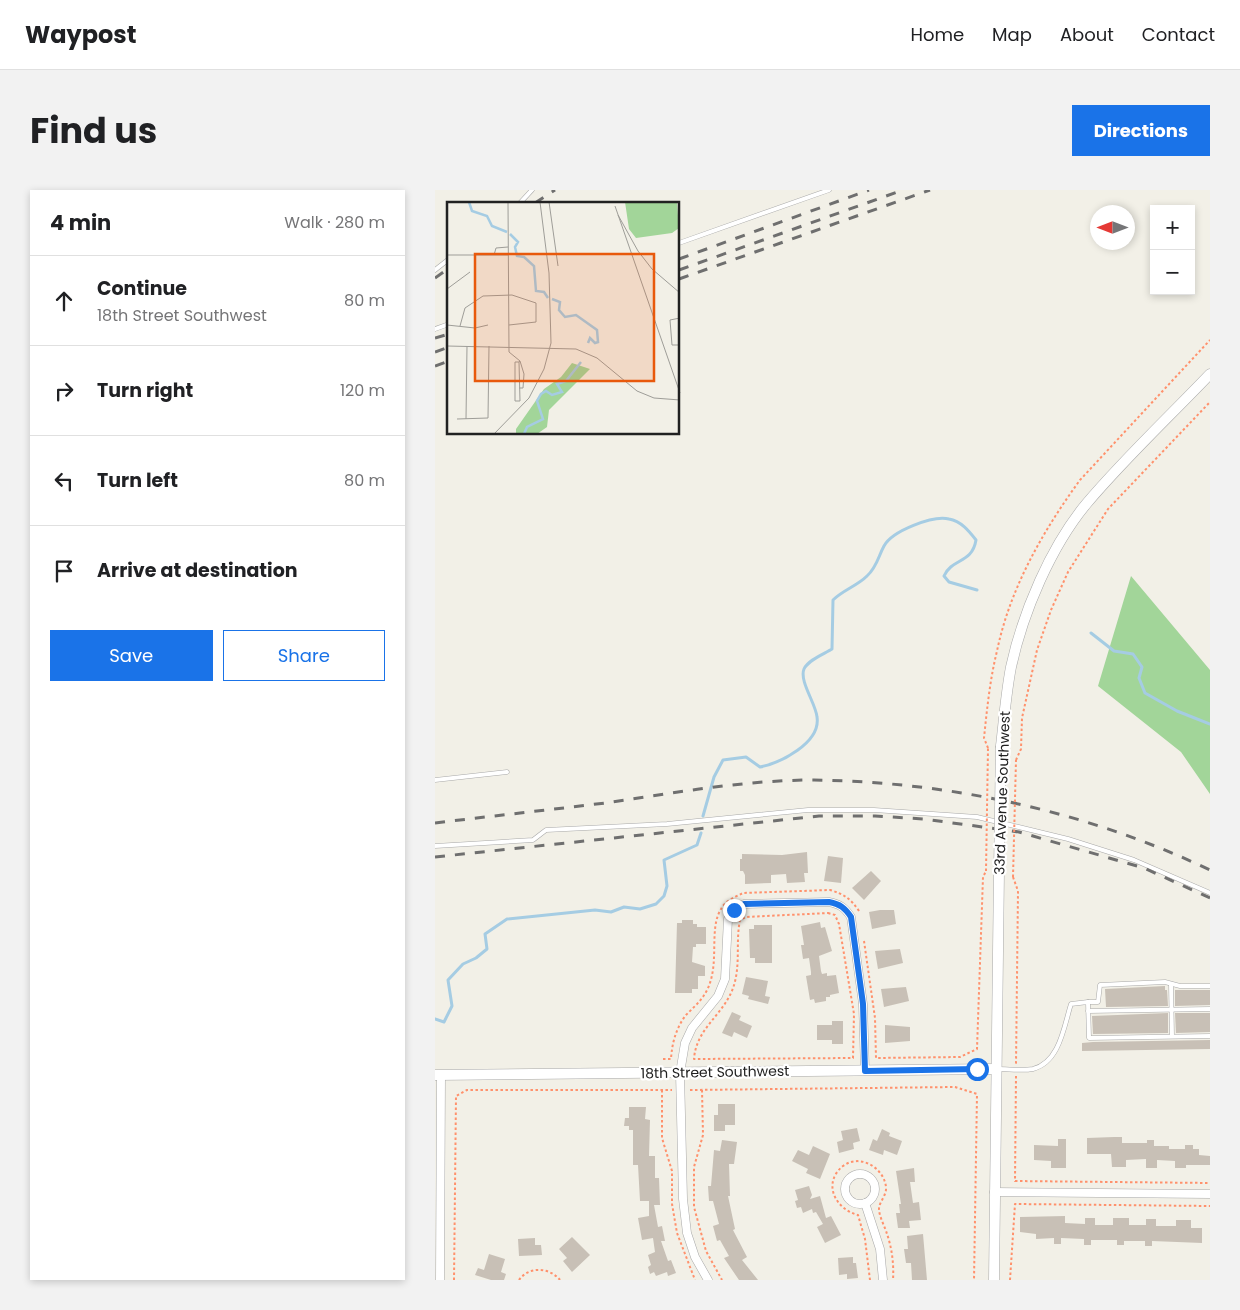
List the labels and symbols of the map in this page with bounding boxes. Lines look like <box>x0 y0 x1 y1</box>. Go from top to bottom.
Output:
inset map <box>447 202 680 435</box>
north arrow <box>1090 205 1135 250</box>
street label: 33rd Avenue Southwest <box>989 711 1015 875</box>
route end <box>723 899 746 922</box>
route start <box>966 1058 989 1081</box>
street label: 18th Street Southwest <box>641 1061 789 1083</box>

